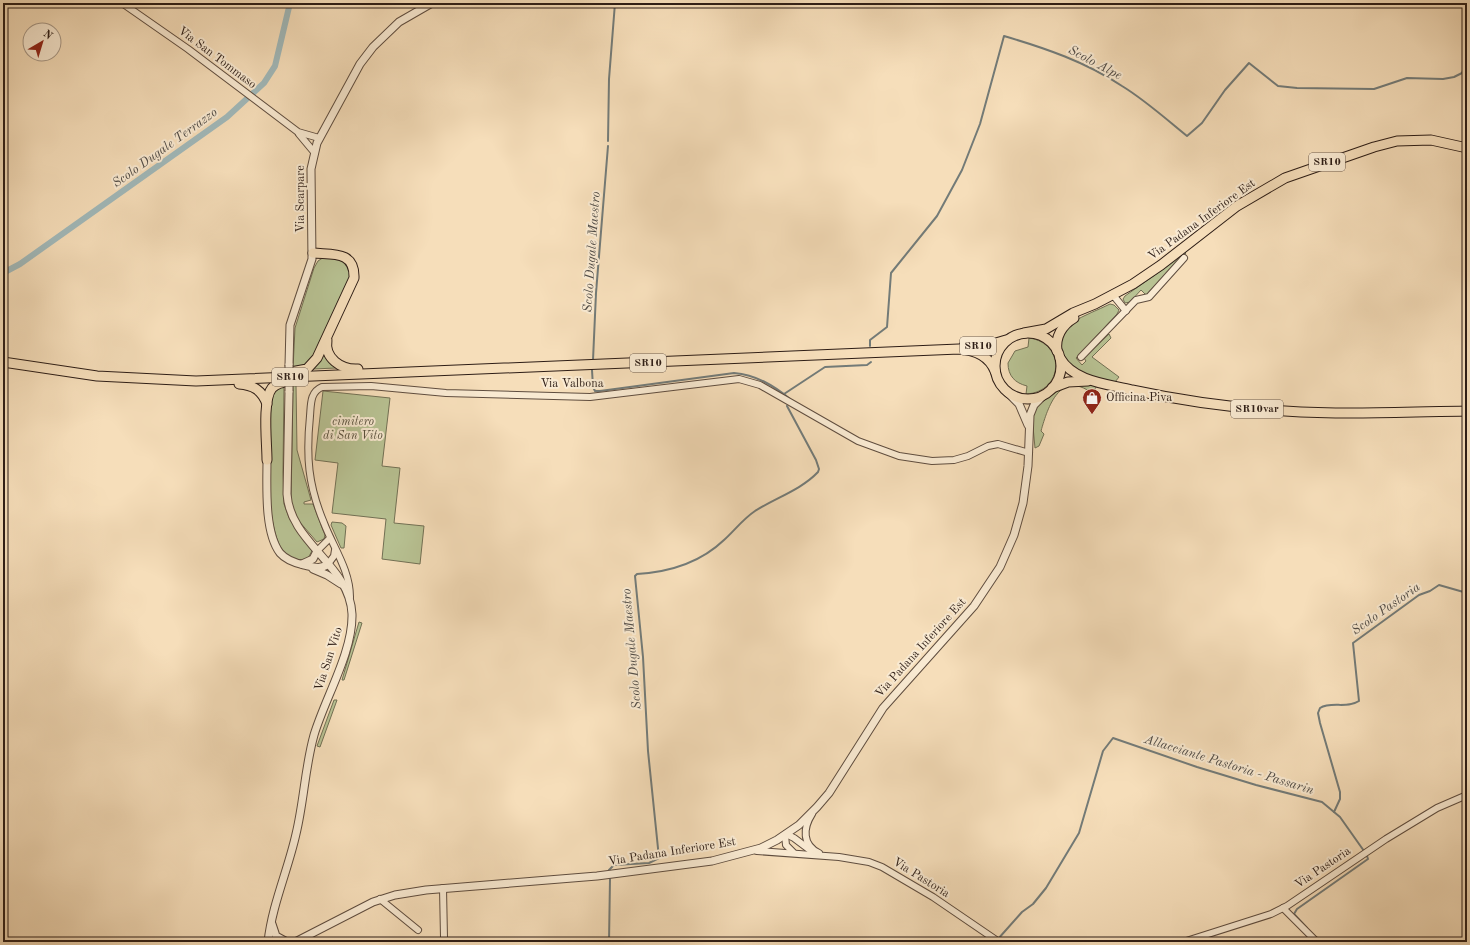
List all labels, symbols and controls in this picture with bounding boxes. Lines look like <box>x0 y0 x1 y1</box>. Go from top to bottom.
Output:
north arrow <box>22 22 62 62</box>
street label: Via San Tommaso <box>176 25 258 91</box>
text: N <box>41 28 54 43</box>
water label: Scolo Alpe <box>1066 44 1124 82</box>
water label: Scolo Dugale Terrazzo <box>110 106 220 190</box>
road number: SR10 <box>1309 153 1345 171</box>
street label: Via Scarpare <box>295 165 307 233</box>
street label: Via Padana Inferiore Est <box>1146 177 1258 263</box>
water label: Scolo Dugale Maestro <box>581 191 603 313</box>
road number: SR10 <box>960 337 996 355</box>
road number: SR10 <box>630 354 666 372</box>
road number: SR10 <box>272 368 308 386</box>
street label: Via Valbona <box>540 378 604 390</box>
shop icon: Officina Piva <box>1081 387 1103 415</box>
place label: Officina Piva <box>1106 392 1172 404</box>
road number: SR10var <box>1231 400 1283 418</box>
park label: cimitero di San Vito <box>323 416 383 442</box>
water label: Scolo Pastoria <box>1349 581 1423 637</box>
water label: Scolo Dugale Maestro <box>620 588 644 710</box>
street label: Via Padana Inferiore Est <box>873 596 969 700</box>
street label: Via San Vito <box>313 625 345 693</box>
water label: Allacciante Pastoria - Passarin <box>1142 733 1316 797</box>
street label: Via Padana Inferiore Est <box>607 836 737 868</box>
street label: Via Pastoria <box>1293 845 1353 891</box>
street label: Via Pastoria <box>891 856 951 900</box>

